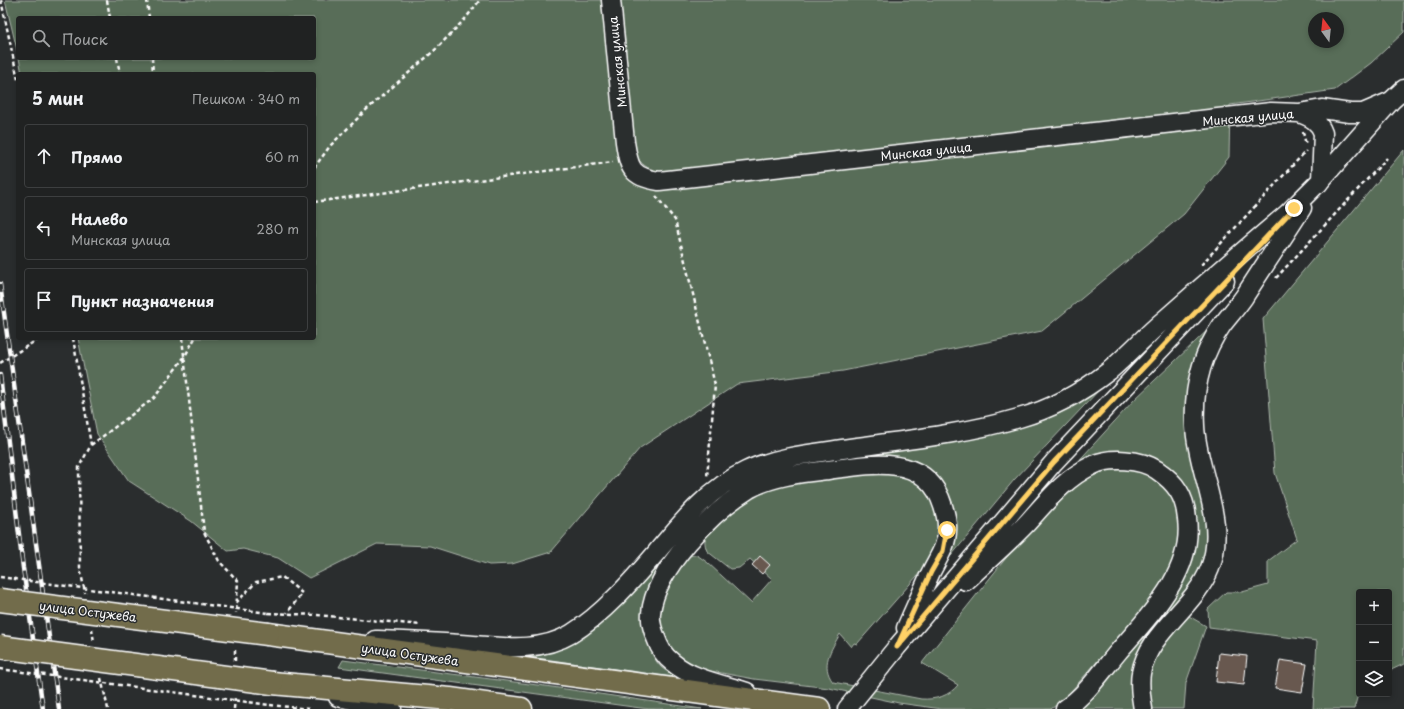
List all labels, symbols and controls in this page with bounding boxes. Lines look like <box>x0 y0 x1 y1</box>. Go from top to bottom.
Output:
north arrow <box>1308 12 1344 48</box>
street label: Минская улица <box>603 15 631 108</box>
search box <box>16 16 316 60</box>
icon: search <box>30 27 52 49</box>
text: Поиск <box>62 27 108 50</box>
text: 5 мин <box>32 85 84 111</box>
text: Пешком · 340 m <box>192 89 300 108</box>
street label: Минская улица <box>1202 104 1295 130</box>
street label: Минская улица <box>880 137 973 165</box>
icon: ahead <box>33 145 55 167</box>
text: Прямо <box>71 145 122 168</box>
text: 60 m <box>265 147 299 166</box>
route end <box>1285 199 1303 217</box>
text: Налево <box>71 207 128 230</box>
icon: left <box>33 217 55 239</box>
text: 280 m <box>257 219 299 238</box>
text: Минская улица <box>71 230 170 249</box>
icon: arrive <box>33 289 55 311</box>
text: Пункт назначения <box>71 289 214 312</box>
route start <box>938 521 956 539</box>
map controls <box>1356 589 1392 697</box>
button: + <box>1356 589 1392 625</box>
street label: улица Остужева <box>38 596 138 626</box>
button: − <box>1356 625 1392 661</box>
street label: улица Остужева <box>360 638 460 670</box>
button: layers <box>1356 661 1392 697</box>

